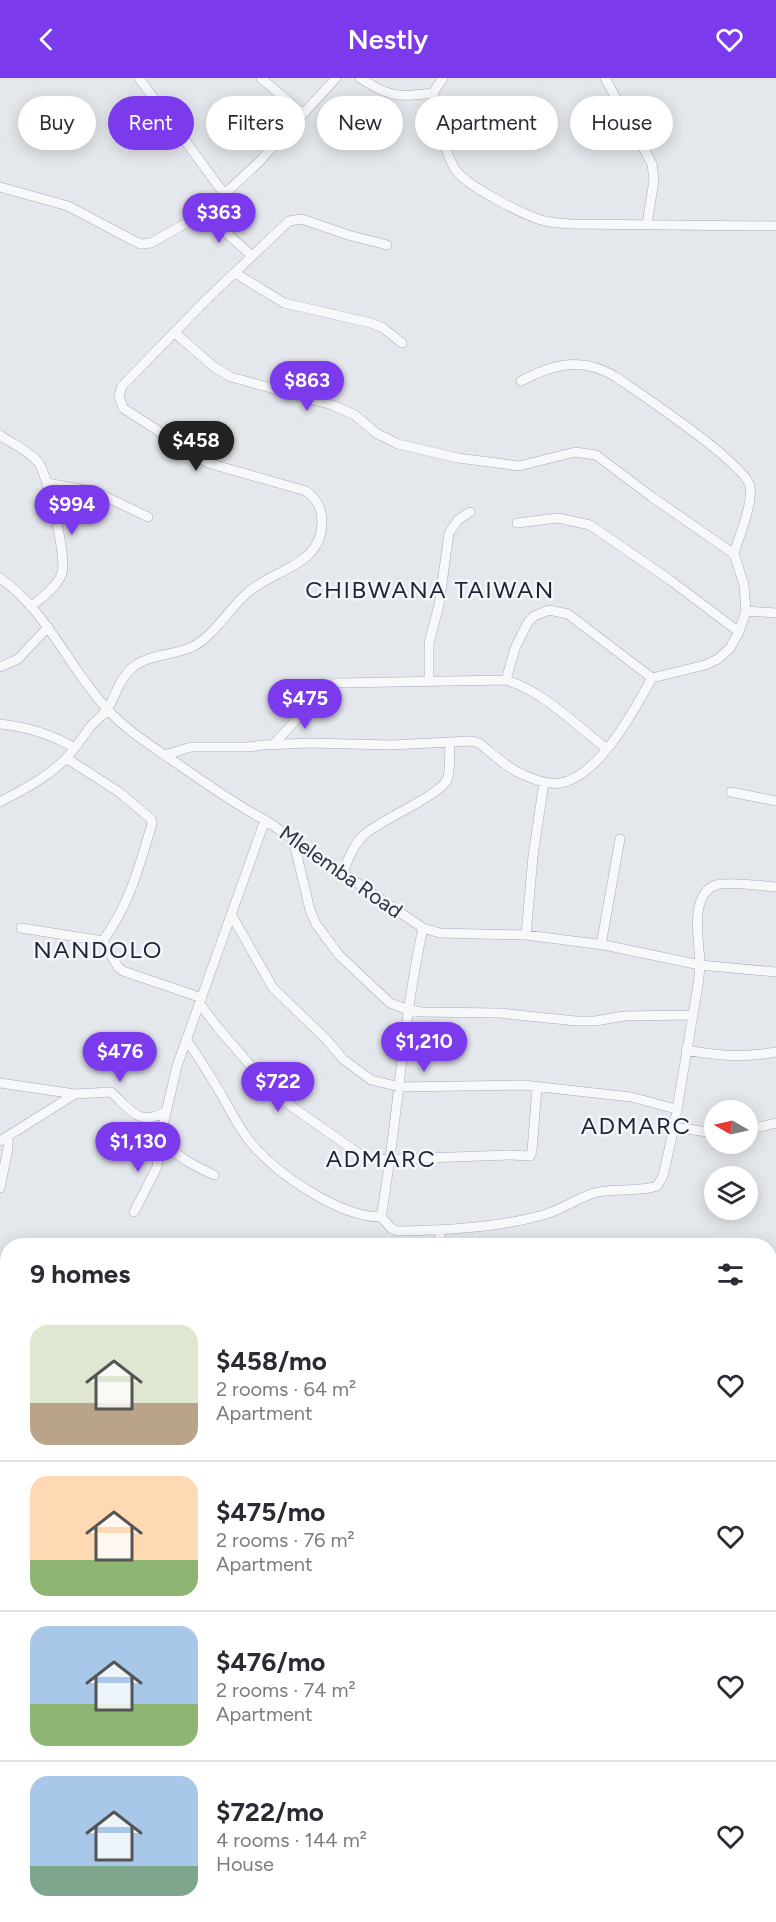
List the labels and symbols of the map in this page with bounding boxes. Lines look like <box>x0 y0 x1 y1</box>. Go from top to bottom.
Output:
pin: $363 <box>183 193 255 244</box>
pin: $863 <box>271 361 343 412</box>
pin: $458 <box>160 421 232 472</box>
pin: $994 <box>36 485 108 536</box>
district label: CHIBWANA TAIWAN <box>305 575 555 604</box>
pin: $475 <box>269 679 341 730</box>
street label: Mlelemba Road <box>275 820 408 923</box>
district label: NANDOLO <box>33 935 163 964</box>
pin: $1,210 <box>375 1022 473 1073</box>
pin: $476 <box>84 1032 156 1083</box>
pin: $722 <box>242 1062 314 1113</box>
north arrow <box>704 1100 758 1154</box>
district label: ADMARC <box>581 1111 691 1140</box>
pin: $1,130 <box>89 1122 187 1173</box>
district label: ADMARC <box>326 1144 436 1173</box>

